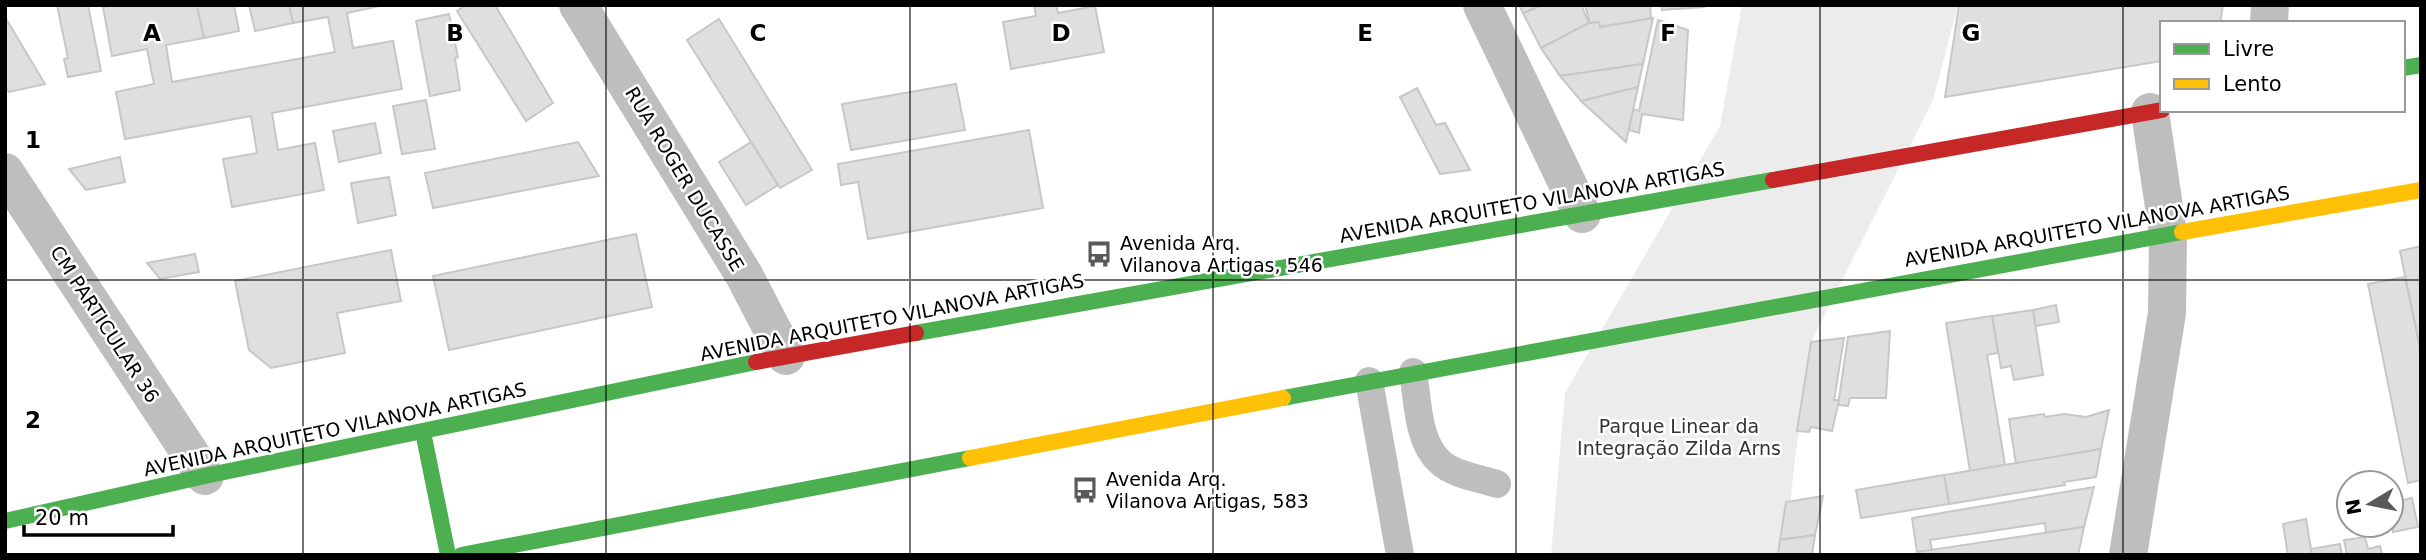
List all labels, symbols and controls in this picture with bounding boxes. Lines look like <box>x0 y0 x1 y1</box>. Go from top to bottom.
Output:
text: A <box>143 20 161 46</box>
text: B <box>446 20 464 46</box>
text: C <box>750 20 766 46</box>
text: D <box>1051 20 1071 46</box>
text: E <box>1357 20 1373 46</box>
text: F <box>1660 20 1676 46</box>
text: G <box>1962 20 1980 46</box>
legend <box>2160 21 2405 112</box>
text: Livre <box>2223 37 2274 61</box>
text: Lento <box>2223 72 2282 96</box>
street label: RUA ROGER DUCASSE <box>621 83 749 275</box>
text: 1 <box>25 127 41 153</box>
street label: AVENIDA ARQUITETO VILANOVA ARTIGAS <box>1338 157 1726 247</box>
street label: AVENIDA ARQUITETO VILANOVA ARTIGAS <box>1903 181 2291 271</box>
place label: Avenida Arq. Vilanova Artigas, 546 <box>1120 232 1323 276</box>
bus stop icon: Avenida Arq. Vilanova Artigas, 546 <box>1084 239 1114 269</box>
street label: CM PARTICULAR 36 <box>46 241 164 407</box>
street label: AVENIDA ARQUITETO VILANOVA ARTIGAS <box>698 269 1086 365</box>
street label: AVENIDA ARQUITETO VILANOVA ARTIGAS <box>142 378 528 480</box>
text: 2 <box>25 407 41 433</box>
park label: Parque Linear da Integração Zilda Arns <box>1577 415 1781 459</box>
place label: Avenida Arq. Vilanova Artigas, 583 <box>1106 468 1309 512</box>
north arrow <box>2335 469 2405 539</box>
bus stop icon: Avenida Arq. Vilanova Artigas, 583 <box>1070 475 1100 505</box>
scale bar <box>24 494 173 538</box>
text: N <box>2341 497 2365 517</box>
text: 20 m <box>35 506 89 530</box>

